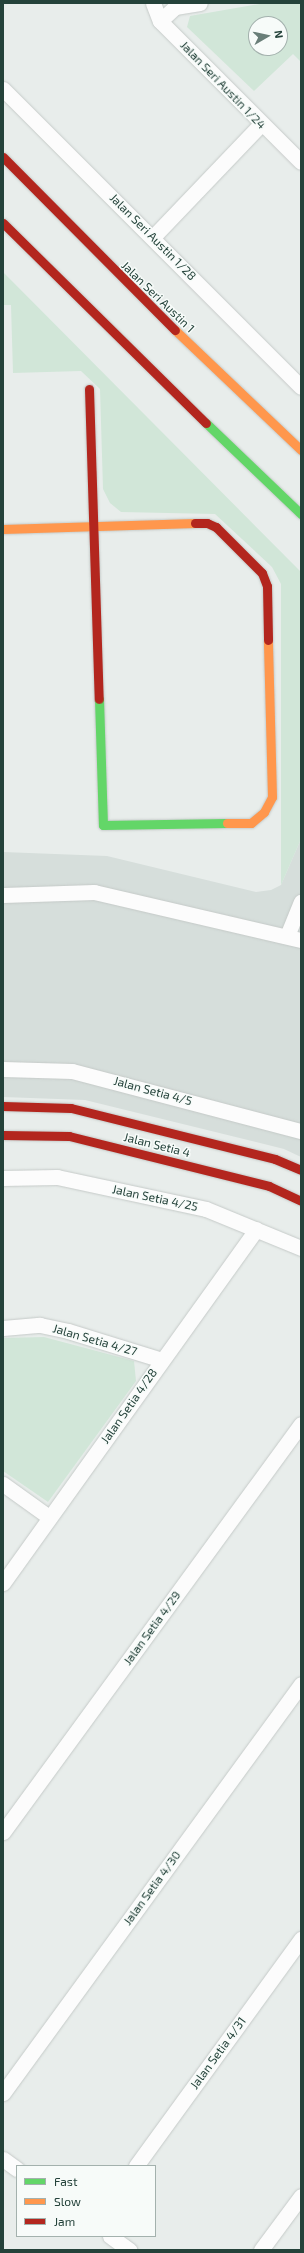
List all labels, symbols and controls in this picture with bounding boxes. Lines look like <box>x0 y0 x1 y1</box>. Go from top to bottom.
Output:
north arrow <box>248 16 288 56</box>
text: N <box>272 29 286 39</box>
street label: Jalan Seri Austin 1/24 <box>177 38 269 132</box>
street label: Jalan Seri Austin 1/28 <box>107 191 199 283</box>
street label: Jalan Seri Austin 1 <box>118 258 198 336</box>
street label: Jalan Setia 4/5 <box>112 1074 194 1108</box>
street label: Jalan Setia 4 <box>122 1130 192 1160</box>
street label: Jalan Setia 4/25 <box>111 1182 199 1214</box>
street label: Jalan Setia 4/27 <box>51 1321 139 1359</box>
street label: Jalan Setia 4/28 <box>98 1366 160 1446</box>
street label: Jalan Setia 4/29 <box>120 1588 184 1668</box>
street label: Jalan Setia 4/30 <box>120 1848 184 1928</box>
street label: Jalan Setia 4/31 <box>187 2014 249 2092</box>
legend <box>16 2165 156 2237</box>
text: Fast <box>54 2174 77 2188</box>
text: Slow <box>54 2194 81 2208</box>
text: Jam <box>54 2214 75 2228</box>

